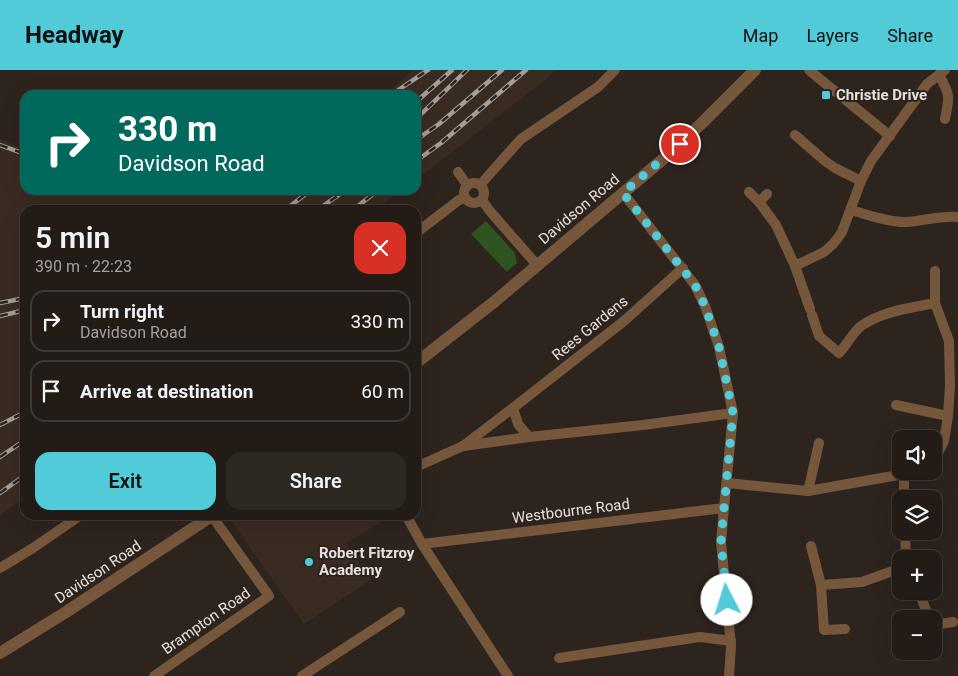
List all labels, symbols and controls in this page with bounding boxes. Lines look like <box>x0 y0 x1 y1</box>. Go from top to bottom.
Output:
text: Headway <box>25 21 124 49</box>
text: Map <box>743 25 778 46</box>
text: Layers <box>806 25 859 46</box>
text: Share <box>887 25 933 46</box>
place label: Christie Drive <box>836 86 927 104</box>
marker: Christie Drive <box>820 89 832 101</box>
text: 330 m <box>118 109 217 150</box>
icon: right <box>35 110 100 175</box>
pin <box>659 123 701 165</box>
icon: arrive <box>666 130 694 158</box>
text: Davidson Road <box>118 151 265 176</box>
street label: Davidson Road <box>535 170 623 248</box>
text: 5 min <box>35 220 110 255</box>
button: close <box>354 222 406 274</box>
text: 390 m · 22:23 <box>35 257 132 276</box>
street label: Rees Gardens <box>548 292 632 364</box>
text: Turn right <box>80 300 164 323</box>
icon: right <box>37 307 65 335</box>
text: 330 m <box>351 310 404 333</box>
text: Davidson Road <box>80 323 187 342</box>
icon: arrive <box>37 377 65 405</box>
text: Arrive at destination <box>80 380 253 403</box>
text: 60 m <box>361 380 404 403</box>
map controls <box>892 430 942 660</box>
button: sound <box>892 430 942 480</box>
button: Exit <box>35 452 216 510</box>
button: Share <box>226 452 406 510</box>
button: layers <box>892 490 942 540</box>
street label: Westbourne Road <box>511 495 631 527</box>
street label: Davidson Road <box>52 537 144 607</box>
place label: Robert Fitzroy Academy <box>319 544 415 579</box>
button: + <box>892 550 942 600</box>
marker: Robert Fitzroy Academy <box>303 556 315 568</box>
position arrow <box>700 573 752 625</box>
street label: Brampton Road <box>158 584 254 658</box>
button: − <box>892 610 942 660</box>

